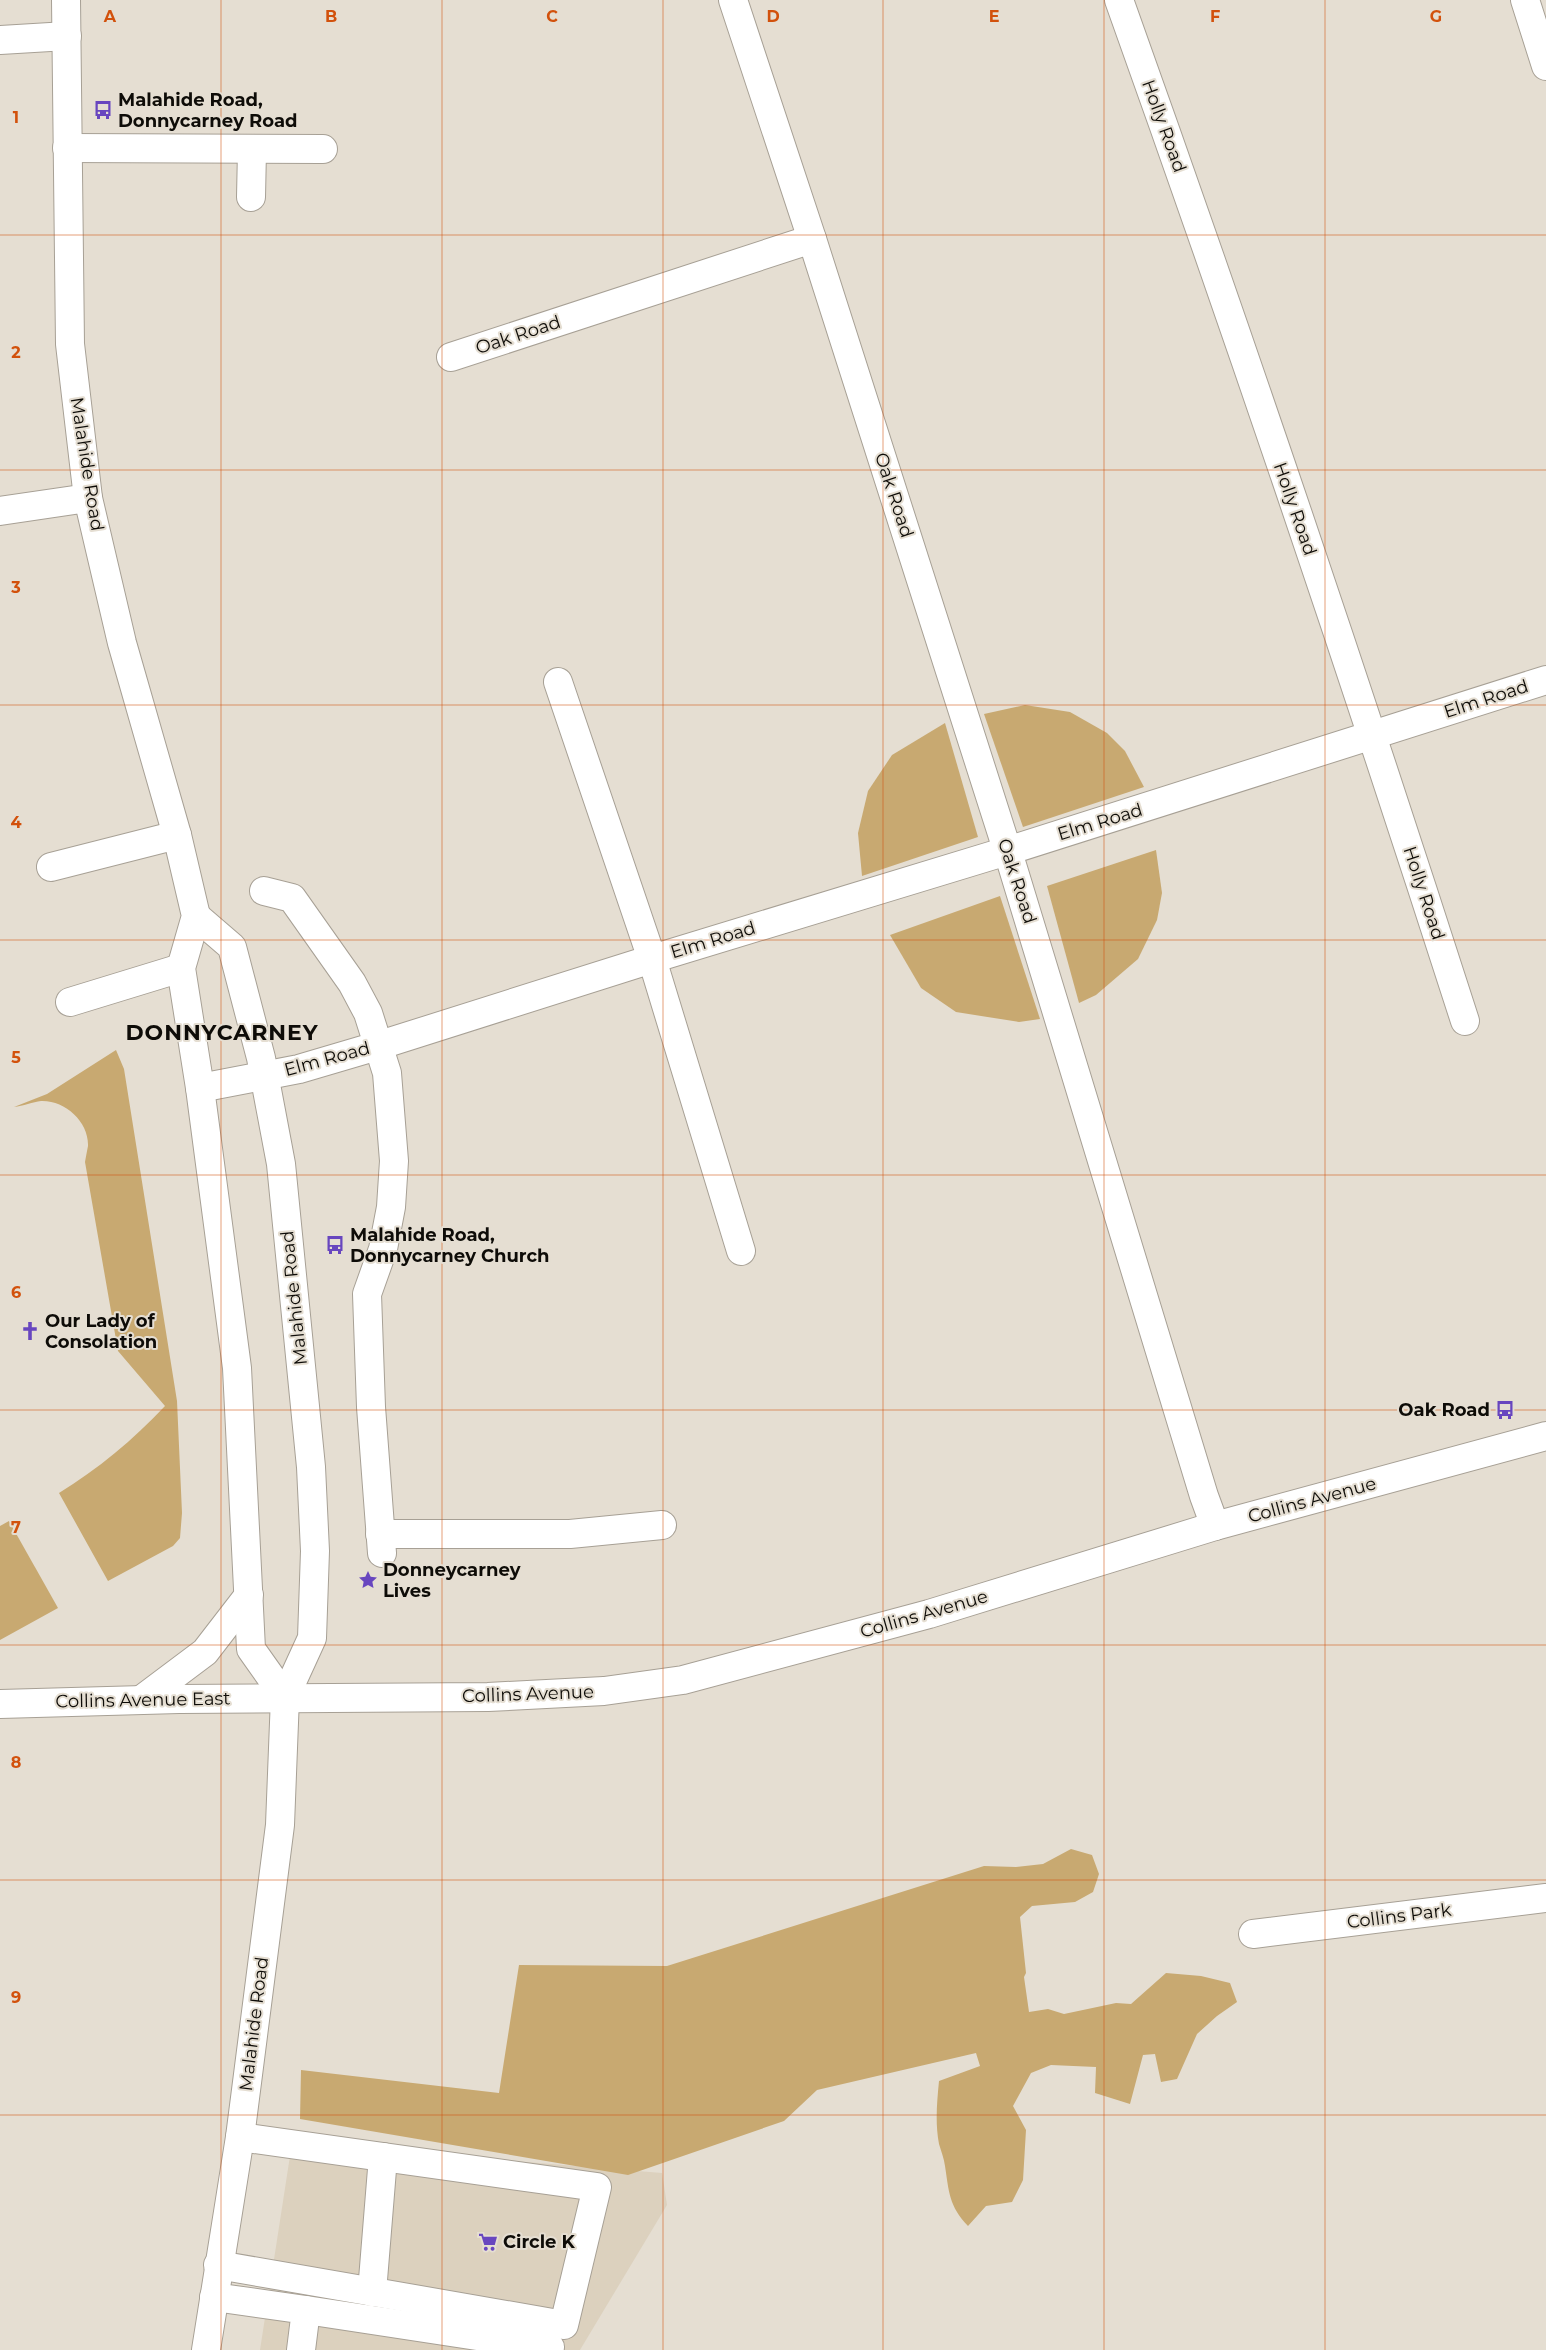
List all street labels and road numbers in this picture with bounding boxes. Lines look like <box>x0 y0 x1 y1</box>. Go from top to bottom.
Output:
street label: Holly Road <box>1137 77 1191 175</box>
street label: Oak Road <box>473 311 563 359</box>
street label: Malahide Road <box>66 396 108 532</box>
street label: Oak Road <box>870 450 918 540</box>
street label: Holly Road <box>1269 460 1321 558</box>
street label: Elm Road <box>1441 675 1531 723</box>
street label: Elm Road <box>1055 799 1145 845</box>
street label: Oak Road <box>993 836 1041 926</box>
street label: Holly Road <box>1399 843 1449 943</box>
street label: Elm Road <box>668 917 758 963</box>
street label: Elm Road <box>282 1037 372 1081</box>
street label: Malahide Road <box>276 1230 312 1366</box>
street label: Collins Avenue <box>1246 1472 1379 1528</box>
street label: Collins Avenue <box>858 1585 990 1643</box>
street label: Collins Avenue <box>462 1681 594 1707</box>
street label: Collins Avenue East <box>55 1687 231 1713</box>
street label: Collins Park <box>1346 1899 1453 1933</box>
street label: Malahide Road <box>235 1956 273 2092</box>

